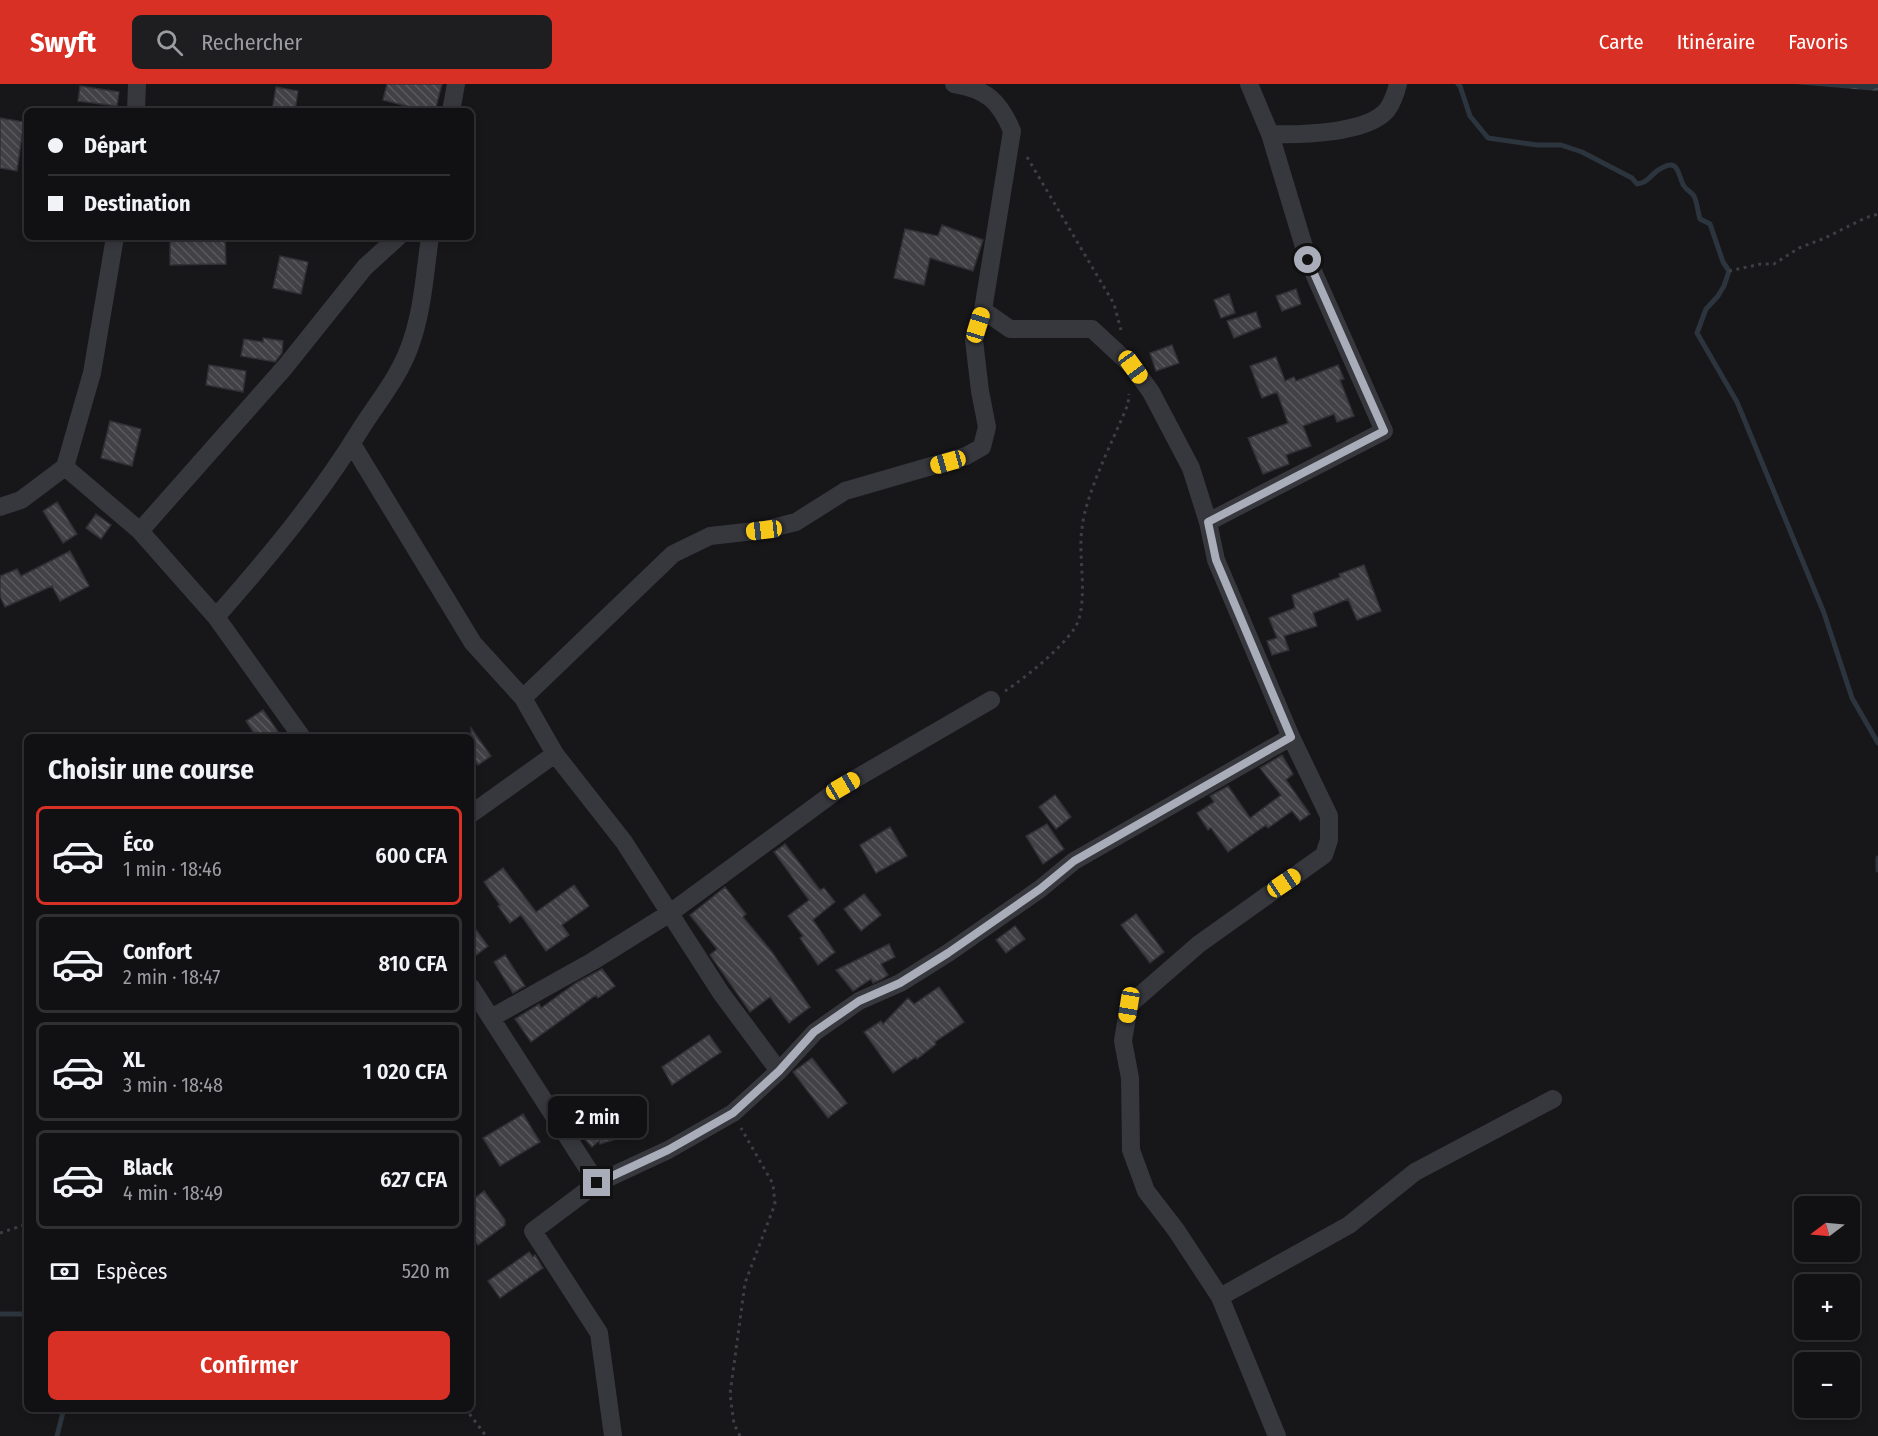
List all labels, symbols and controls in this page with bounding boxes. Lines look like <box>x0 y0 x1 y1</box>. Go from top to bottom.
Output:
search box <box>132 15 552 69</box>
text: Swyft <box>30 26 96 59</box>
icon: search <box>153 26 186 59</box>
text: Rechercher <box>201 29 302 56</box>
text: Carte <box>1599 29 1644 55</box>
text: Itinéraire <box>1677 29 1755 55</box>
text: Favoris <box>1788 29 1848 55</box>
text: Départ <box>84 132 147 159</box>
text: Destination <box>84 190 191 217</box>
route start <box>1294 246 1321 273</box>
car <box>964 305 992 345</box>
car <box>1115 347 1151 387</box>
car <box>928 448 968 476</box>
car <box>745 519 783 541</box>
text: Choisir une course <box>48 754 254 786</box>
car <box>823 769 863 803</box>
icon: car <box>51 829 105 883</box>
text: Éco <box>123 830 154 857</box>
text: 600 CFA <box>375 842 447 869</box>
text: 1 min · 18:46 <box>123 857 222 881</box>
car <box>1264 865 1304 901</box>
icon: car <box>51 937 105 991</box>
text: Confort <box>123 938 192 965</box>
text: 810 CFA <box>378 950 447 977</box>
text: 2 min · 18:47 <box>123 965 220 989</box>
car <box>1117 986 1141 1024</box>
icon: car <box>51 1045 105 1099</box>
text: XL <box>123 1046 145 1073</box>
text: 1 020 CFA <box>363 1058 447 1085</box>
text: 3 min · 18:48 <box>123 1073 223 1097</box>
callout: 2 min <box>548 1096 646 1138</box>
text: 2 min <box>575 1105 620 1129</box>
icon: car <box>51 1153 105 1207</box>
text: Black <box>123 1154 173 1181</box>
text: 627 CFA <box>380 1166 447 1193</box>
route end <box>583 1169 610 1196</box>
text: 4 min · 18:49 <box>123 1181 223 1205</box>
north arrow <box>1794 1196 1860 1262</box>
map controls <box>1794 1196 1860 1418</box>
icon: cash <box>48 1255 81 1288</box>
text: Espèces <box>96 1258 167 1285</box>
text: 520 m <box>402 1259 450 1283</box>
button: + <box>1794 1274 1860 1340</box>
button: Confirmer <box>48 1331 450 1400</box>
button: − <box>1794 1352 1860 1418</box>

